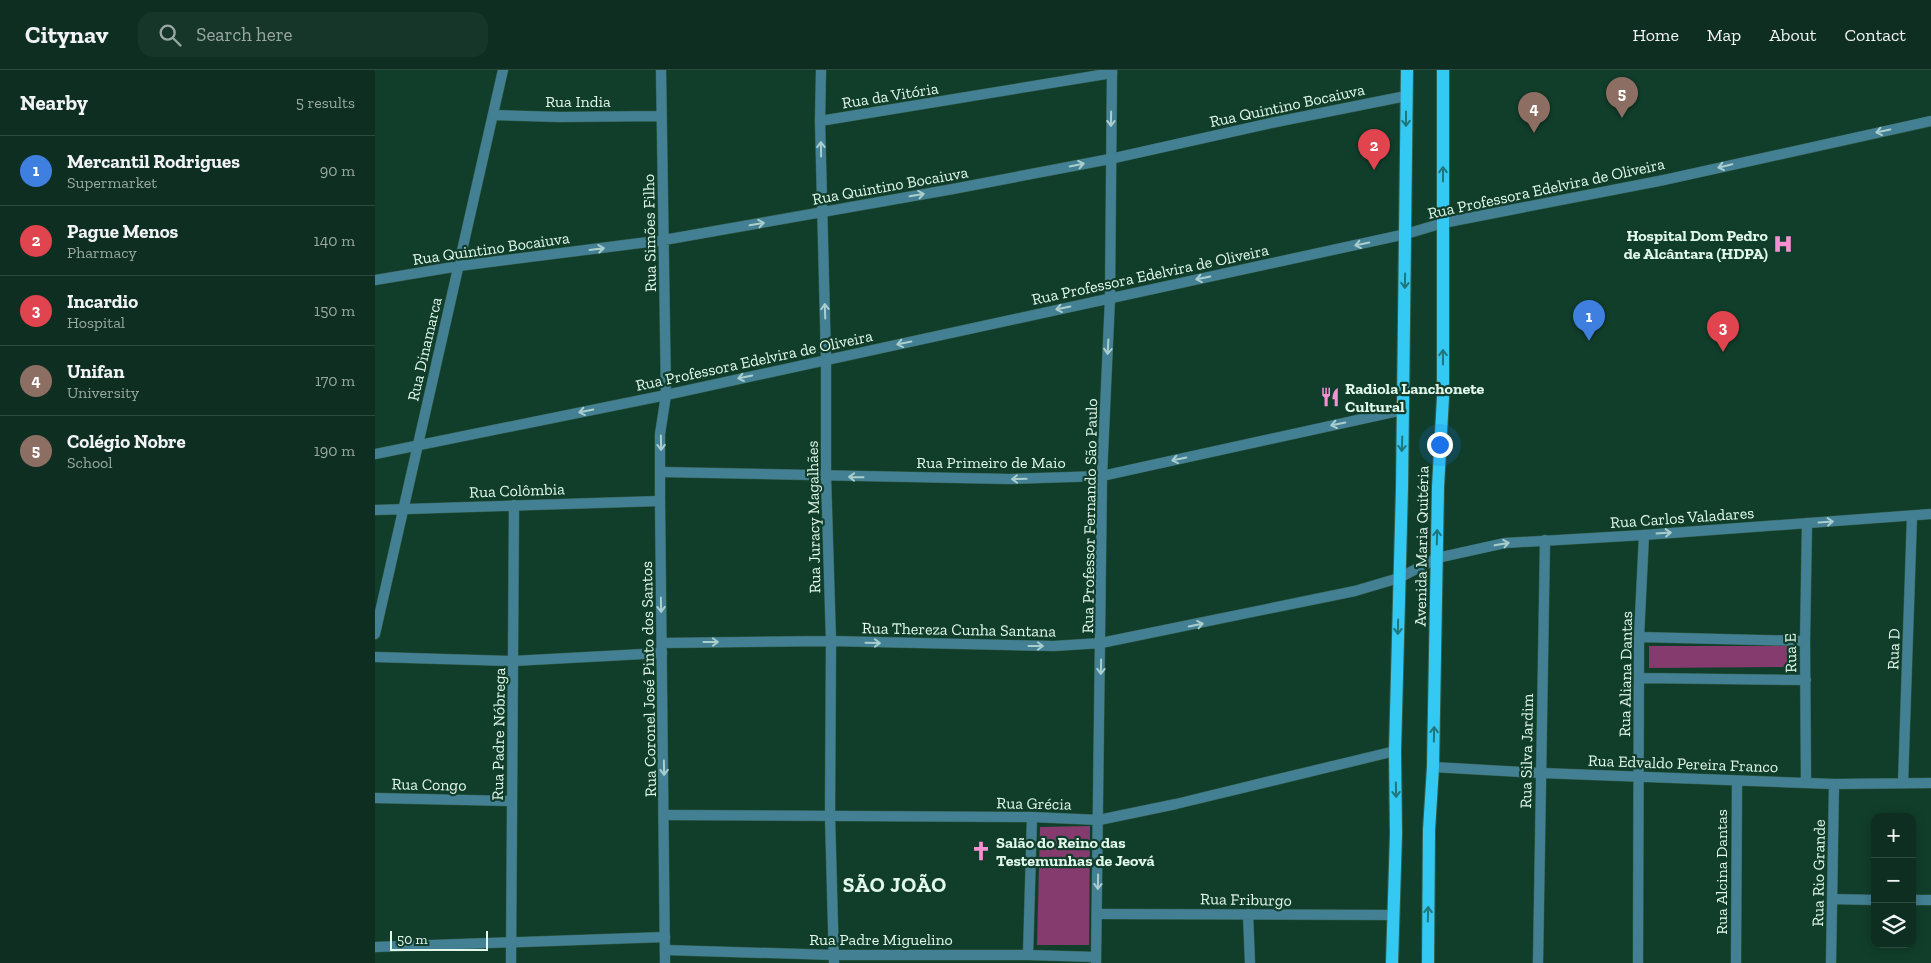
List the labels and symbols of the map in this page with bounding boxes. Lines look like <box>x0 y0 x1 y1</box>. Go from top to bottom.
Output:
pin: 5 <box>1606 77 1638 118</box>
street label: Rua da Vitória <box>840 78 940 112</box>
street label: Rua Quintino Bocaiuva <box>1208 80 1367 131</box>
street label: Rua India <box>545 92 611 111</box>
pin: 4 <box>1518 92 1550 133</box>
one-way arrow <box>1106 110 1116 126</box>
one-way arrow <box>1401 110 1411 126</box>
one-way arrow <box>1876 127 1892 136</box>
pin: 2 <box>1358 129 1390 170</box>
one-way arrow <box>816 141 826 157</box>
street label: Rua Professora Edelvira de Oliveira <box>1426 154 1667 223</box>
one-way arrow <box>1068 160 1084 169</box>
street label: Rua Quintino Bocaiuva <box>811 162 970 209</box>
one-way arrow <box>1717 162 1733 171</box>
one-way arrow <box>1438 167 1448 183</box>
street label: Rua Simões Filho <box>639 174 660 292</box>
one-way arrow <box>909 190 925 200</box>
one-way arrow <box>749 218 765 228</box>
place label: Hospital Dom Pedro de Alcântara (HDPA) <box>1624 226 1769 263</box>
street label: Rua Quintino Bocaiuva <box>411 228 571 269</box>
hospital icon: Hospital Dom Pedro de Alcântara (HDPA) <box>1772 233 1794 255</box>
street label: Rua Professora Edelvira de Oliveira <box>1030 240 1271 309</box>
one-way arrow <box>1355 240 1371 249</box>
one-way arrow <box>588 243 604 253</box>
one-way arrow <box>1400 272 1410 289</box>
one-way arrow <box>1196 274 1212 283</box>
street label: Rua Dinamarca <box>403 295 446 403</box>
pin: 1 <box>1573 300 1605 341</box>
one-way arrow <box>820 303 829 319</box>
one-way arrow <box>1055 304 1071 314</box>
pin: 3 <box>1707 311 1739 352</box>
street label: Rua Professora Edelvira de Oliveira <box>634 326 875 395</box>
one-way arrow <box>1104 338 1113 354</box>
one-way arrow <box>896 339 912 348</box>
one-way arrow <box>1438 349 1448 366</box>
one-way arrow <box>738 373 754 383</box>
place label: Radiola Lanchonete Cultural <box>1345 379 1485 416</box>
restaurant icon: Radiola Lanchonete Cultural <box>1319 386 1341 408</box>
street label: Rua Professor Fernando São Paulo <box>1078 398 1101 634</box>
one-way arrow <box>579 407 595 416</box>
one-way arrow <box>1331 420 1347 429</box>
your location <box>1427 432 1453 458</box>
one-way arrow <box>656 435 665 451</box>
one-way arrow <box>1397 435 1407 451</box>
street label: Rua Juracy Magalhães <box>803 440 824 594</box>
street label: Rua Primeiro de Maio <box>916 453 1066 472</box>
one-way arrow <box>1172 455 1188 464</box>
street label: Avenida Maria Quitéria <box>1411 465 1432 627</box>
one-way arrow <box>849 472 865 482</box>
one-way arrow <box>1011 474 1028 484</box>
street label: Rua Colômbia <box>469 479 565 502</box>
street label: Rua Carlos Valadares <box>1609 503 1755 532</box>
one-way arrow <box>1818 517 1834 527</box>
one-way arrow <box>1432 529 1442 546</box>
one-way arrow <box>1656 529 1672 538</box>
one-way arrow <box>1493 538 1509 548</box>
street label: Rua Coronel José Pinto dos Santos <box>637 561 660 797</box>
one-way arrow <box>657 597 666 613</box>
street label: Rua Aliana Dantas <box>1615 611 1636 737</box>
street label: Rua Thereza Cunha Santana <box>862 618 1056 641</box>
one-way arrow <box>1393 618 1403 635</box>
one-way arrow <box>1188 619 1204 629</box>
street label: Rua D <box>1883 628 1904 670</box>
street label: Rua E <box>1781 633 1800 673</box>
one-way arrow <box>702 637 719 647</box>
one-way arrow <box>865 638 881 647</box>
one-way arrow <box>1027 641 1043 651</box>
one-way arrow <box>1096 658 1106 674</box>
street label: Rua Padre Nóbrega <box>488 667 509 800</box>
street label: Rua Silva Jardim <box>1516 693 1537 809</box>
one-way arrow <box>1429 727 1439 743</box>
street label: Rua Edvaldo Pereira Franco <box>1588 751 1778 776</box>
one-way arrow <box>659 760 669 776</box>
street label: Rua Congo <box>391 774 467 795</box>
one-way arrow <box>1391 781 1401 797</box>
street label: Rua Grécia <box>996 793 1072 814</box>
street label: Rua Alcina Dantas <box>1712 809 1731 935</box>
street label: Rua Rio Grande <box>1808 819 1829 927</box>
place label: Salão do Reino das Testemunhas de Jeová <box>996 833 1155 870</box>
church icon: Salão do Reino das Testemunhas de Jeová <box>970 840 992 862</box>
district label: SÃO JOÃO <box>843 872 947 897</box>
one-way arrow <box>1093 873 1103 889</box>
street label: Rua Friburgo <box>1200 889 1292 910</box>
one-way arrow <box>1424 907 1433 923</box>
scale bar <box>390 928 487 951</box>
street label: Rua Padre Miguelino <box>809 930 953 949</box>

